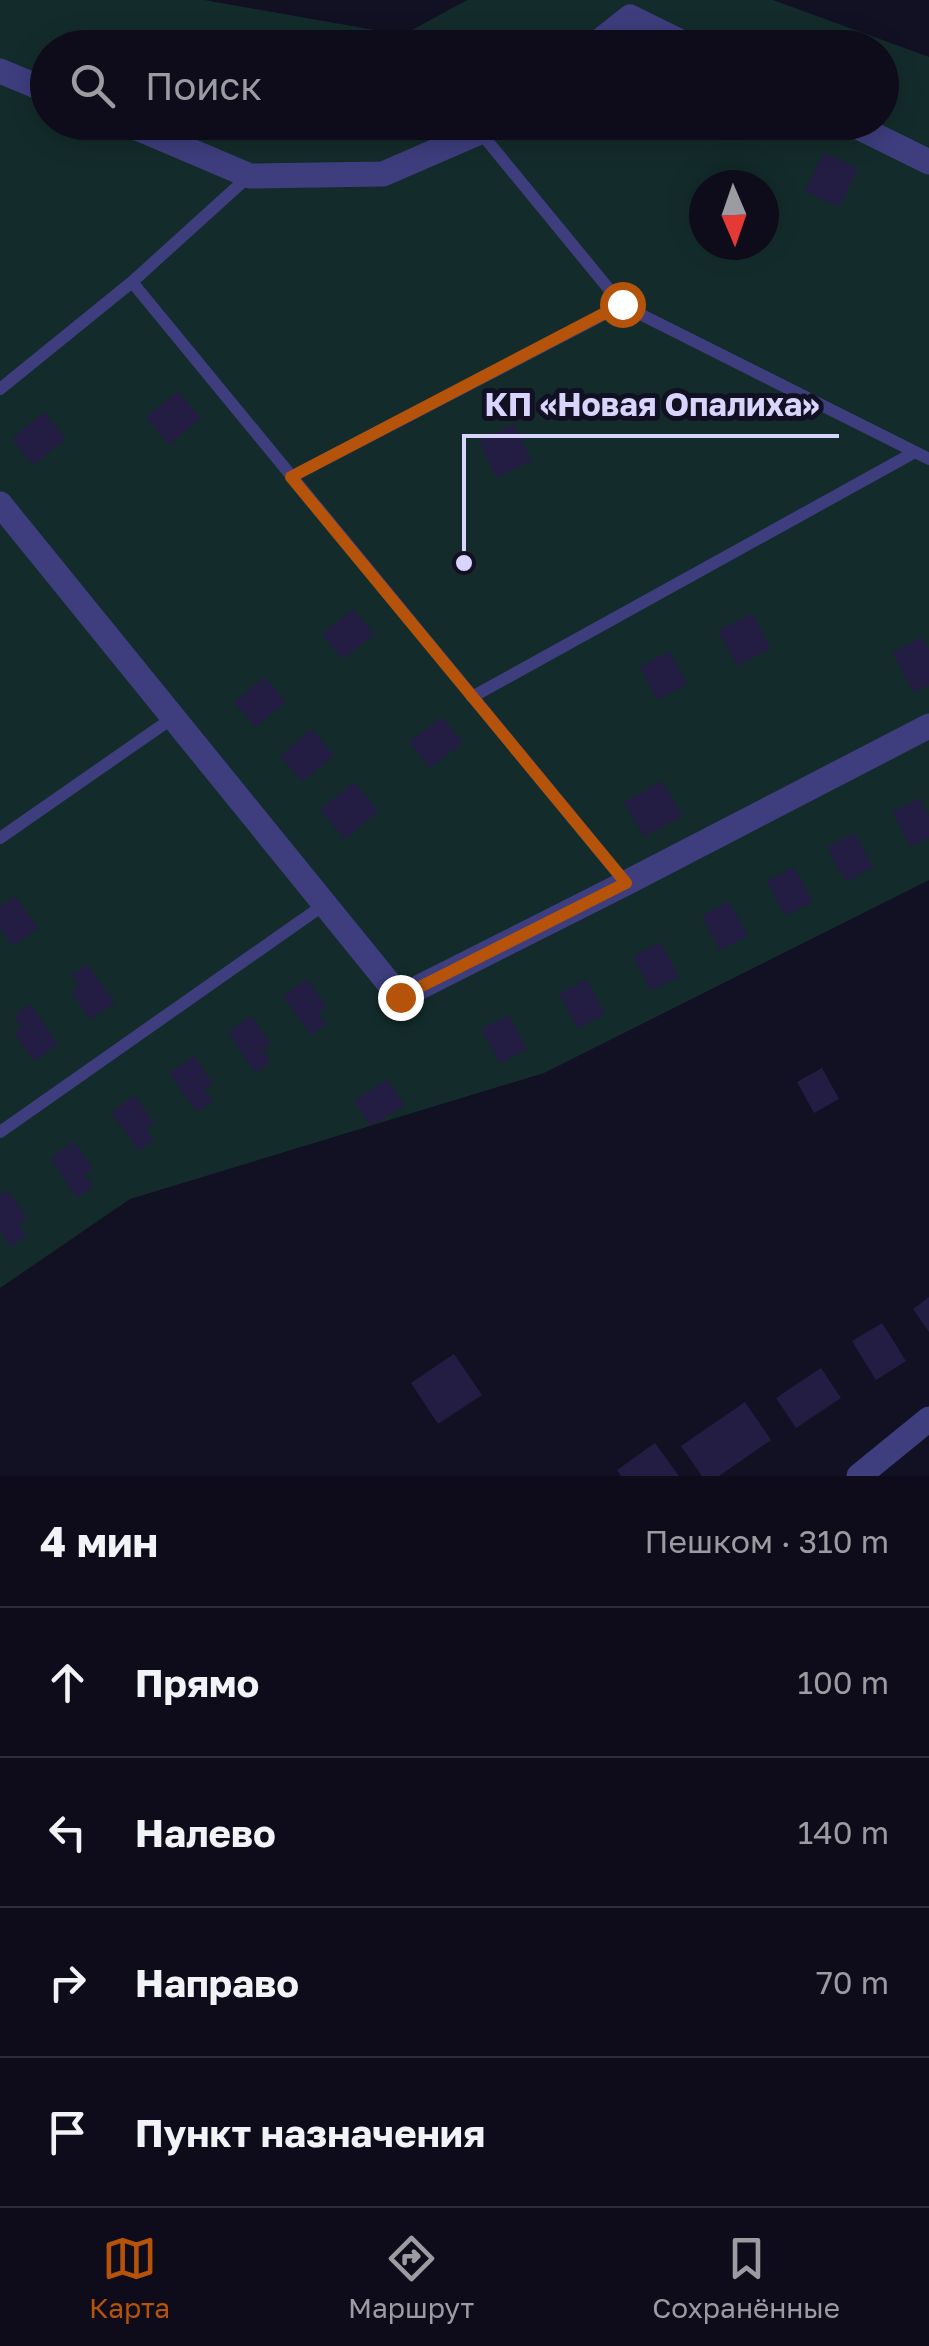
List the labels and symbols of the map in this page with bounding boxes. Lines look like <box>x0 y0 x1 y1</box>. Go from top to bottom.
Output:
north arrow <box>689 170 779 260</box>
route start <box>600 282 646 328</box>
callout: КП «Новая Опалиха» <box>464 374 839 436</box>
text: КП «Новая Опалиха» <box>485 385 819 423</box>
route end <box>378 975 424 1021</box>

